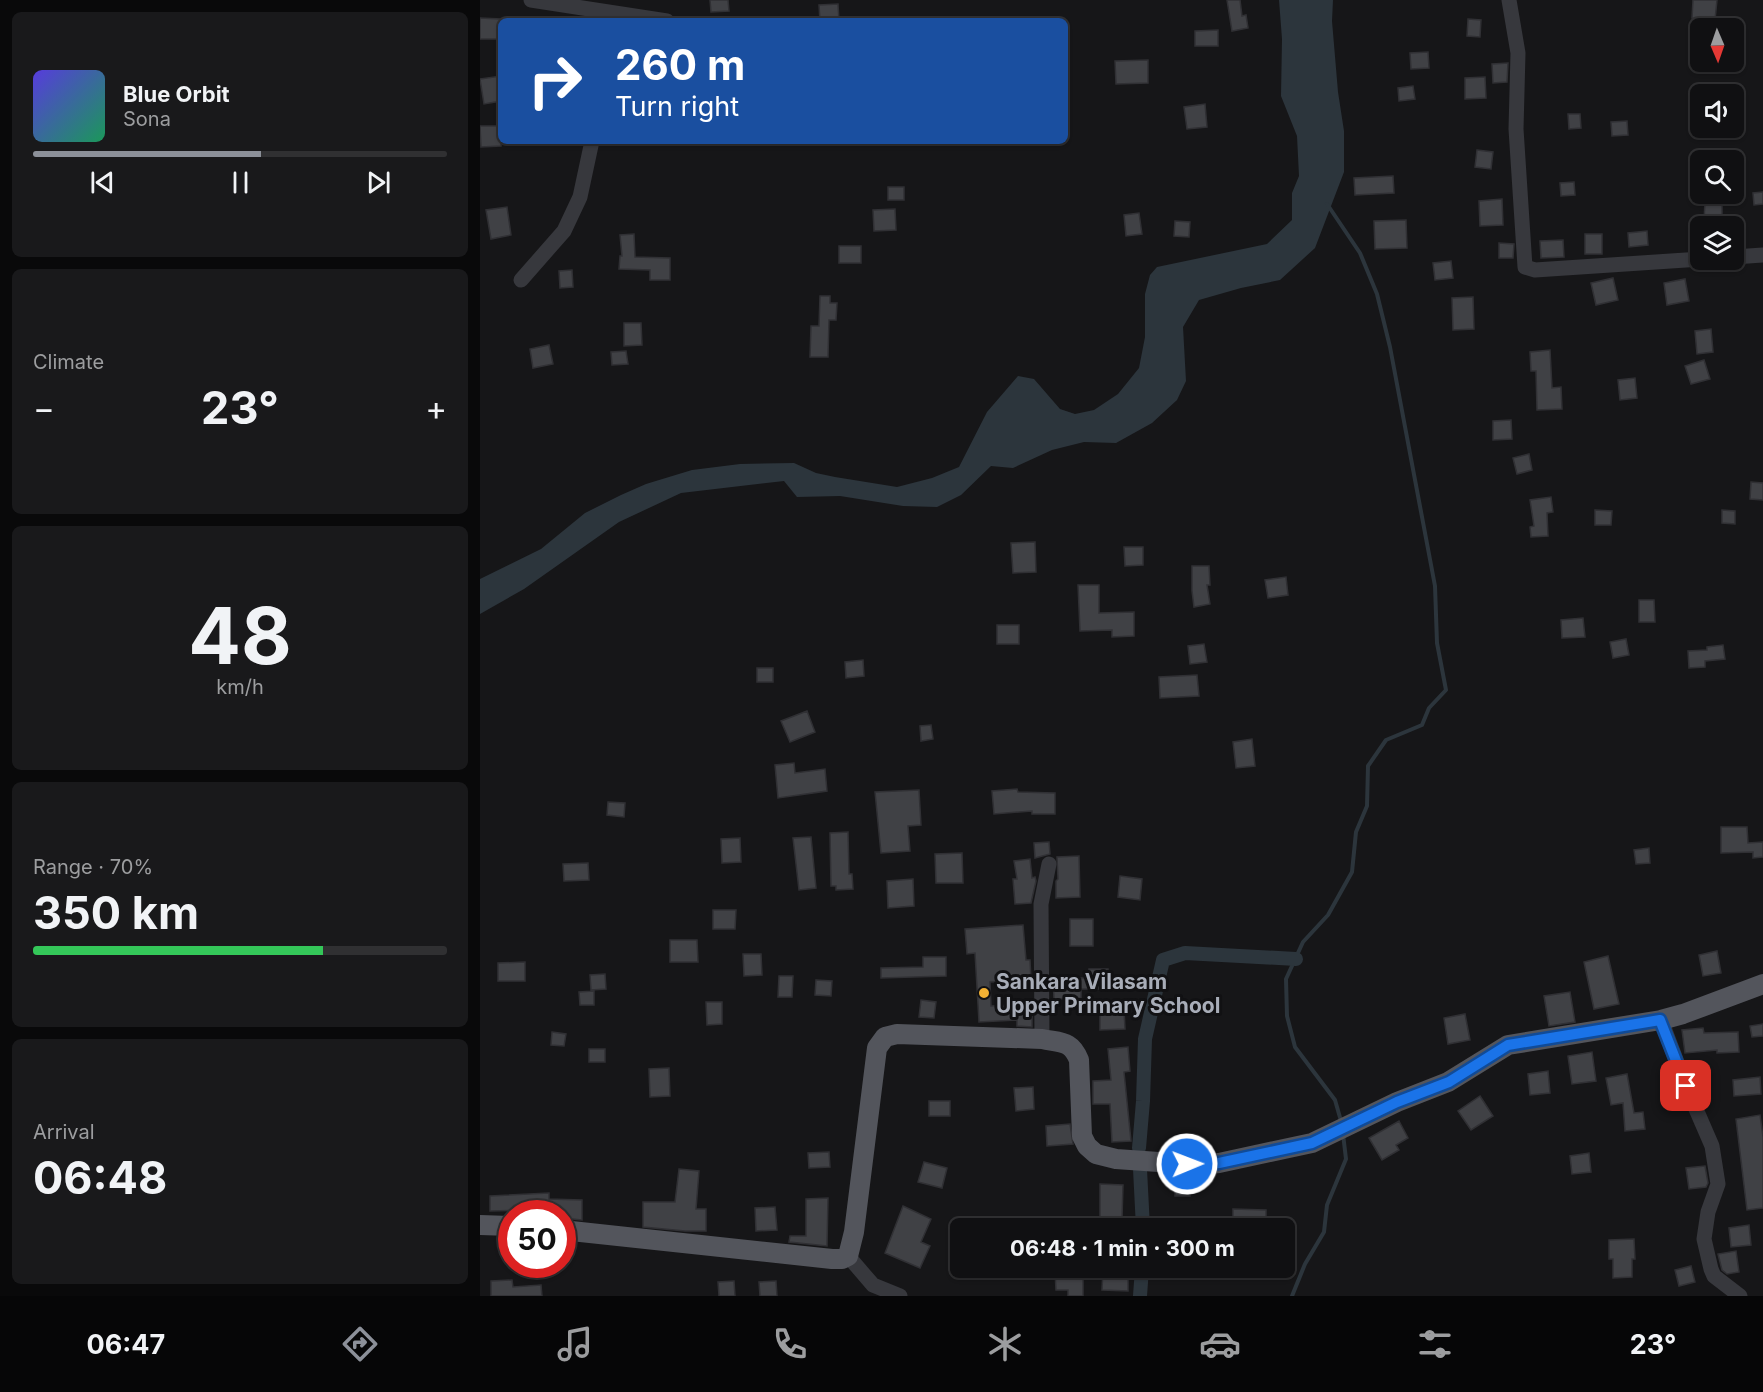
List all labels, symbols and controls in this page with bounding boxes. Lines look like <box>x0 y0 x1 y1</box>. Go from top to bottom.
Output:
north arrow <box>1690 18 1744 72</box>
map controls <box>1690 18 1744 270</box>
text: 260 m <box>615 39 745 90</box>
icon: right <box>516 42 594 120</box>
text: Blue Orbit <box>123 81 230 107</box>
button: sound <box>1690 84 1744 138</box>
text: Turn right <box>615 90 739 123</box>
text: Sona <box>123 107 171 131</box>
button: search <box>1690 150 1744 204</box>
icon: previous <box>86 166 119 199</box>
icon: pause <box>224 166 257 199</box>
icon: next <box>362 166 395 199</box>
button: layers <box>1690 216 1744 270</box>
text: Climate <box>33 350 104 374</box>
text: 23° <box>201 380 279 435</box>
text: − <box>33 388 55 428</box>
text: + <box>425 388 447 428</box>
text: 48 <box>188 588 292 683</box>
text: km/h <box>216 675 264 699</box>
text: Range · 70% <box>33 855 153 879</box>
text: 350 km <box>33 885 199 940</box>
place label: Sankara Vilasam Upper Primary School <box>996 969 1220 1018</box>
marker: Sankara Vilasam Upper Primary School <box>977 986 991 1000</box>
pin <box>1660 1060 1711 1111</box>
icon: arrive <box>1669 1069 1702 1102</box>
text: Arrival <box>33 1120 95 1144</box>
position arrow <box>1155 1132 1219 1196</box>
text: 06:48 <box>33 1150 167 1205</box>
speed limit sign: 50 <box>498 1200 576 1278</box>
text: 06:48 · 1 min · 300 m <box>1010 1235 1235 1261</box>
icon: directions <box>339 1323 381 1365</box>
icon: music <box>554 1323 596 1365</box>
icon: phone <box>769 1323 811 1365</box>
icon: climate <box>984 1323 1026 1365</box>
icon: car <box>1199 1323 1241 1365</box>
icon: filters <box>1414 1323 1456 1365</box>
text: 06:47 <box>87 1328 165 1361</box>
text: 23° <box>1630 1328 1676 1361</box>

